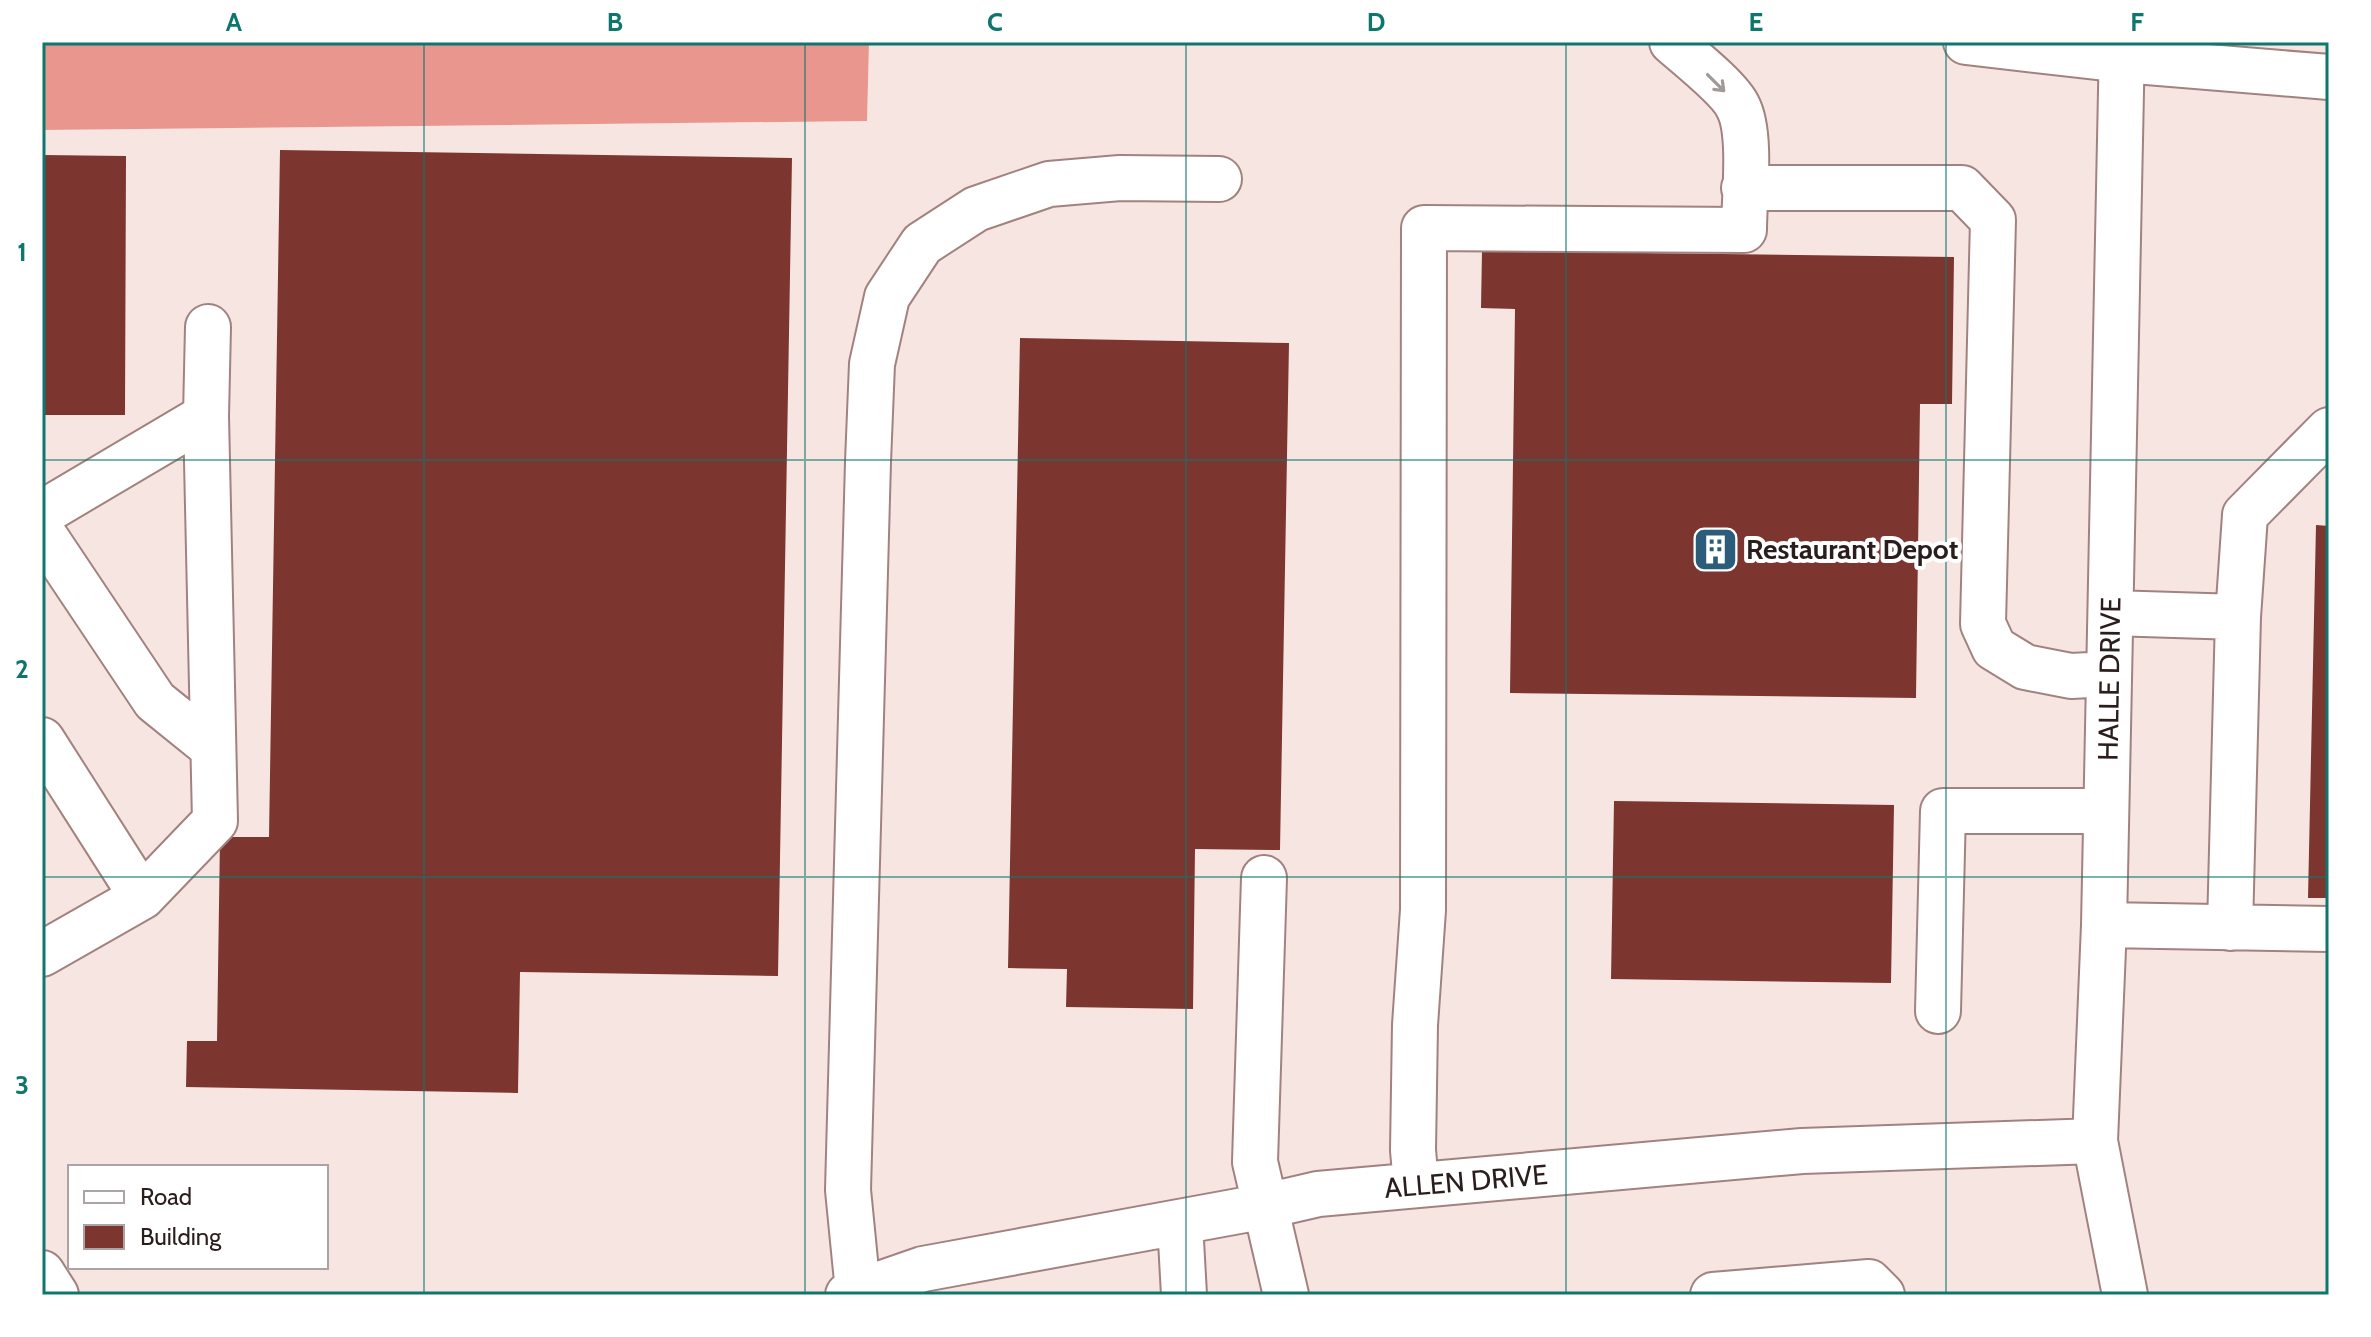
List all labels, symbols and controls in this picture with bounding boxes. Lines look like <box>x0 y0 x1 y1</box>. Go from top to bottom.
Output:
text: A <box>226 6 243 38</box>
text: B <box>607 6 623 38</box>
text: C <box>987 6 1003 38</box>
text: D <box>1367 6 1385 38</box>
text: E <box>1749 6 1763 38</box>
text: F <box>2130 6 2144 38</box>
one-way arrow <box>1706 73 1725 92</box>
text: 1 <box>17 236 27 268</box>
building icon: Restaurant Depot <box>1691 525 1739 573</box>
place label: Restaurant Depot <box>1746 532 1958 566</box>
street label: HALLE DRIVE <box>2091 597 2127 761</box>
text: 2 <box>15 653 29 685</box>
text: 3 <box>15 1069 29 1101</box>
street label: ALLEN DRIVE <box>1383 1157 1549 1205</box>
legend <box>68 1165 328 1269</box>
text: Road <box>140 1182 192 1211</box>
text: Building <box>140 1222 222 1251</box>

